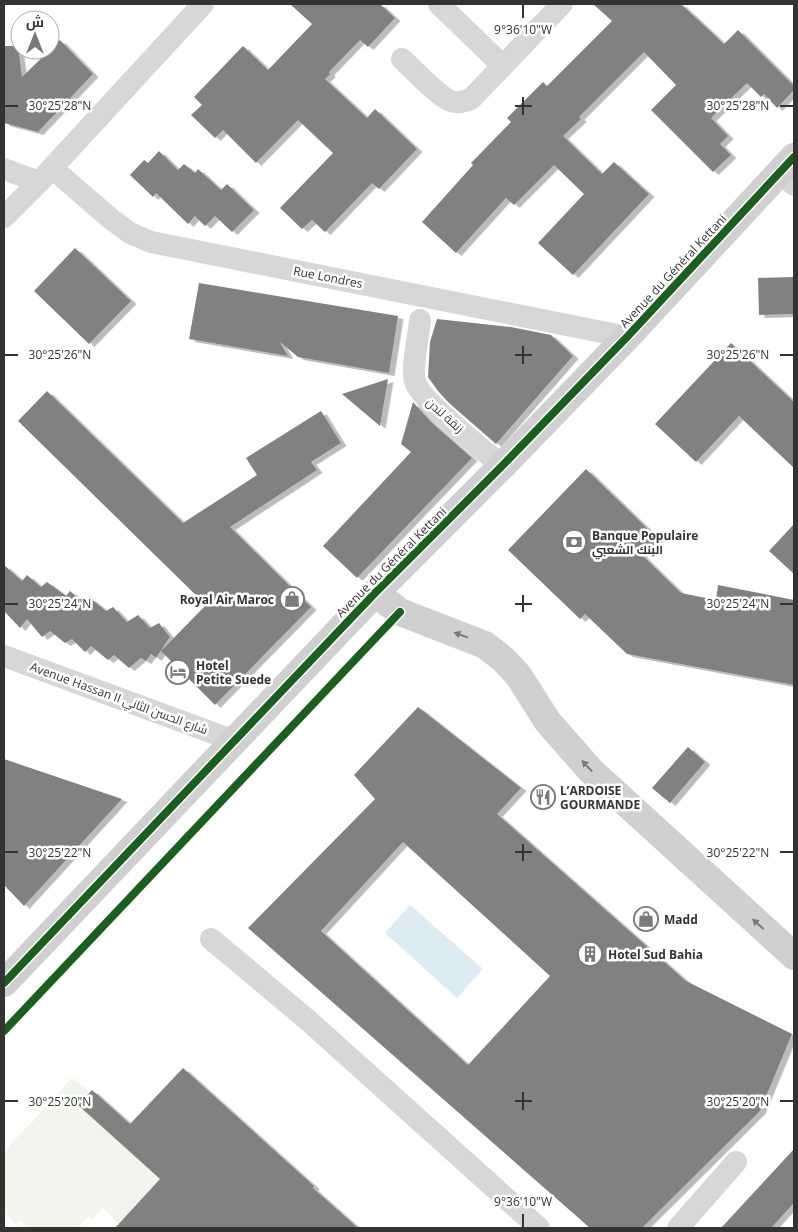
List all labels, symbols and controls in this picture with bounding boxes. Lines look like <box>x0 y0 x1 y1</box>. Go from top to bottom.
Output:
north arrow <box>10 10 60 60</box>
text: ش <box>26 12 44 31</box>
text: 9°36'10"W <box>494 21 552 38</box>
text: 30°25'28"N <box>29 97 91 114</box>
text: 30°25'28"N <box>707 97 769 114</box>
street label: Avenue du Général Kettani <box>616 210 730 332</box>
street label: Rue Londres <box>292 262 364 292</box>
text: 30°25'26"N <box>29 346 91 363</box>
text: 30°25'26"N <box>707 346 769 363</box>
street label: زنقة لندن <box>422 394 468 436</box>
street label: Avenue du Général Kettani <box>332 503 450 621</box>
place label: Banque Populaire البنك الشعبي <box>592 527 698 560</box>
bank icon: Banque Populaire البنك الشعبي <box>561 529 587 555</box>
shop icon: Royal Air Maroc <box>279 586 305 612</box>
place label: Royal Air Maroc <box>180 591 274 608</box>
text: 30°25'24"N <box>29 595 91 612</box>
text: 30°25'24"N <box>707 595 769 612</box>
one-way arrow <box>453 631 468 639</box>
place label: Hotel Petite Suede <box>196 657 271 688</box>
street label: Avenue Hassan II شارع الحسن الثاني <box>27 658 210 740</box>
hotel icon: Hotel Petite Suede <box>165 659 191 685</box>
one-way arrow <box>581 760 593 772</box>
place label: L’ARDOISE GOURMANDE <box>560 782 640 813</box>
restaurant icon: L’ARDOISE GOURMANDE <box>530 784 556 810</box>
text: 30°25'22"N <box>29 844 91 861</box>
text: 30°25'22"N <box>707 844 769 861</box>
shop icon: Madd <box>633 906 659 932</box>
place label: Madd <box>664 911 698 928</box>
one-way arrow <box>752 918 765 929</box>
building icon: Hotel Sud Bahia <box>577 941 603 967</box>
place label: Hotel Sud Bahia <box>608 946 703 963</box>
text: 30°25'20"N <box>29 1093 91 1110</box>
text: 30°25'20"N <box>707 1093 769 1110</box>
text: 9°36'10"W <box>494 1193 552 1210</box>

